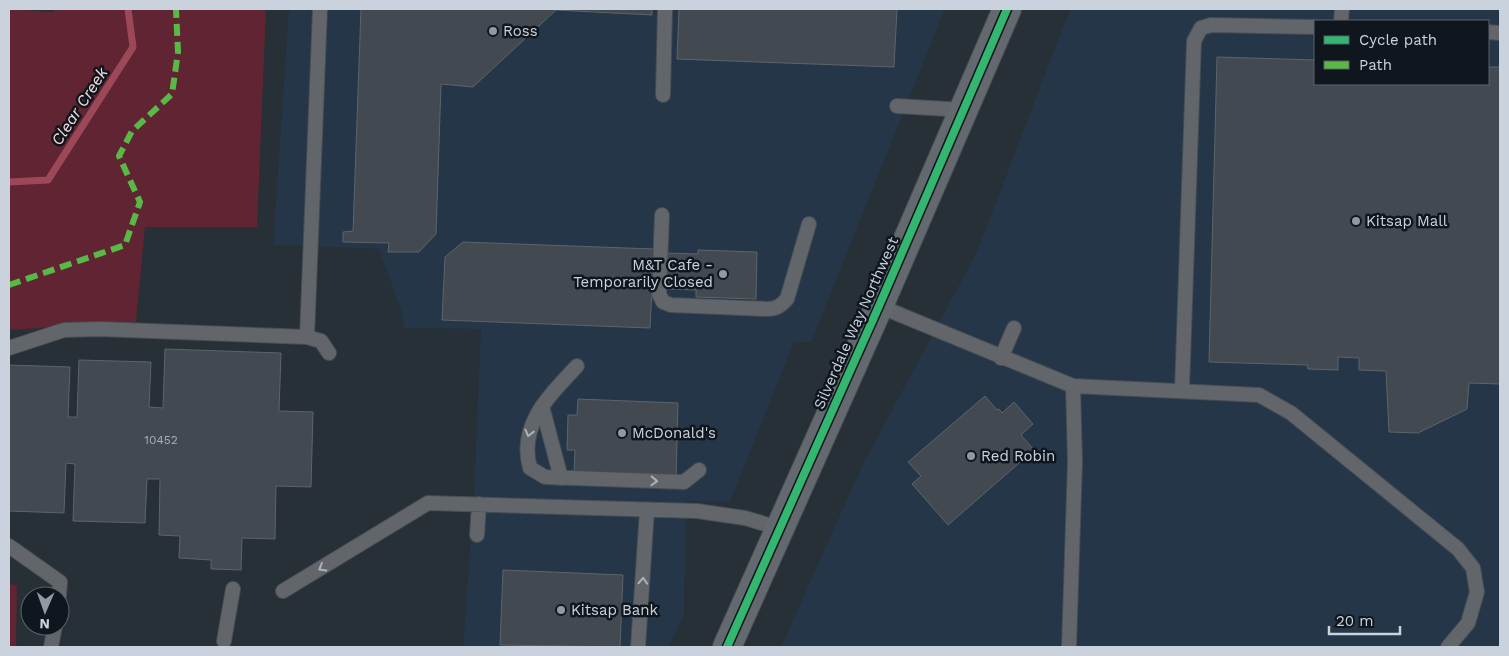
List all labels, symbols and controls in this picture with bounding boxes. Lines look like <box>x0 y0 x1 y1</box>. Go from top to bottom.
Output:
legend <box>1314 20 1489 85</box>
place label: Ross <box>503 22 538 40</box>
marker: Ross <box>487 25 499 37</box>
text: Cycle path <box>1359 31 1437 49</box>
text: Path <box>1359 56 1392 74</box>
water label: Clear Creek <box>47 63 112 149</box>
place label: Kitsap Mall <box>1366 212 1448 230</box>
marker: Kitsap Mall <box>1350 215 1362 227</box>
street label: Silverdale Way Northwest <box>810 233 902 412</box>
place label: M&T Cafe - Temporarily Closed <box>573 256 713 291</box>
marker: M&T Cafe - Temporarily Closed <box>717 268 729 280</box>
place label: McDonald's <box>632 424 716 442</box>
marker: McDonald's <box>616 427 628 439</box>
one-way arrow <box>525 429 535 437</box>
house number: 10452 <box>144 433 178 447</box>
place label: Red Robin <box>981 447 1055 465</box>
marker: Red Robin <box>965 450 977 462</box>
one-way arrow <box>650 475 658 486</box>
one-way arrow <box>318 561 327 571</box>
one-way arrow <box>637 577 648 585</box>
north arrow <box>20 586 70 636</box>
place label: Kitsap Bank <box>571 601 659 619</box>
marker: Kitsap Bank <box>555 604 567 616</box>
scale bar <box>1329 604 1400 636</box>
text: 20 m <box>1336 612 1374 630</box>
text: N <box>39 616 50 632</box>

